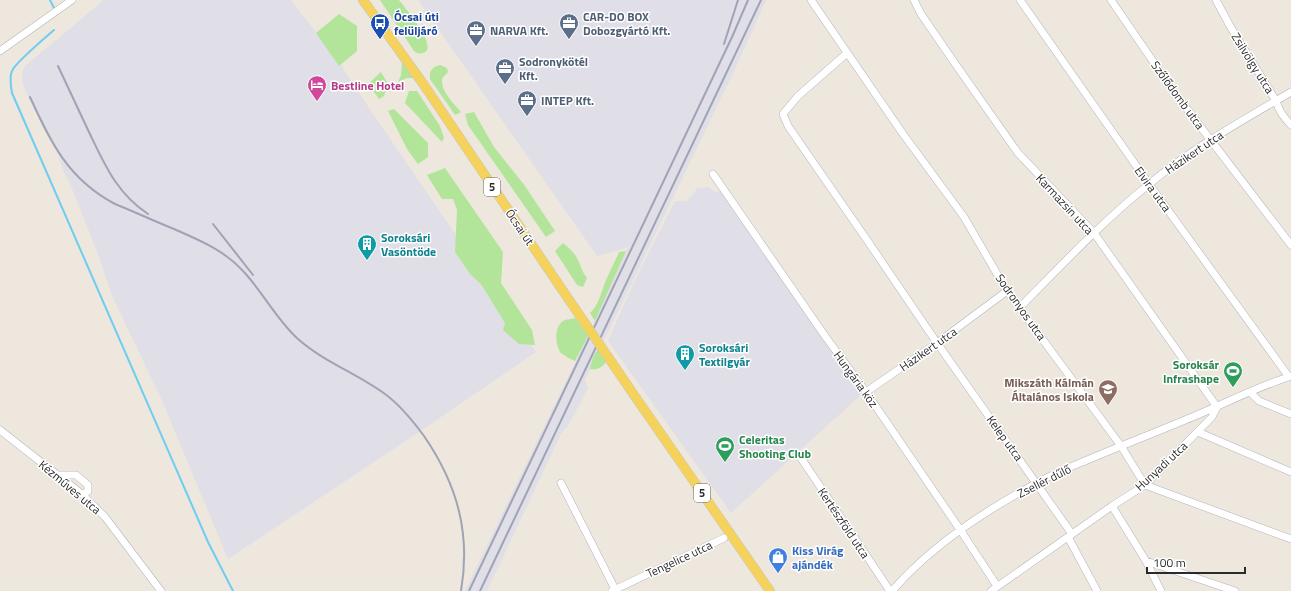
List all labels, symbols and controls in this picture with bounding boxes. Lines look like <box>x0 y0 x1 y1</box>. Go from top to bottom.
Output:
place label: Ócsai úti felüljáró <box>394 7 439 40</box>
place label: CAR-DO BOX Dobozgyártó Kft. <box>583 7 670 40</box>
bus stop icon: Ócsai úti felüljáró <box>369 12 391 40</box>
office icon: CAR-DO BOX Dobozgyártó Kft. <box>558 12 580 40</box>
office icon: NARVA Kft. <box>465 19 487 47</box>
place label: NARVA Kft. <box>490 21 548 40</box>
street label: Zsilvölgy utca <box>1227 29 1279 97</box>
place label: Sodronykötél Kft. <box>519 52 588 85</box>
office icon: Sodronykötél Kft. <box>494 57 516 85</box>
street label: Szőlődomb utca <box>1147 57 1209 133</box>
hotel icon: Bestline Hotel <box>306 74 328 102</box>
place label: Bestline Hotel <box>331 76 404 95</box>
office icon: INTEP Kft. <box>516 89 538 117</box>
place label: INTEP Kft. <box>541 91 594 110</box>
street label: Házikert utca <box>1161 125 1227 179</box>
street label: Elvira utca <box>1130 162 1176 216</box>
street label: Karmazsin utca <box>1032 169 1098 239</box>
road number: 5 <box>484 178 500 196</box>
street label: Ócsai út <box>501 205 540 250</box>
place label: Soroksári Vasöntöde <box>381 228 436 261</box>
building icon: Soroksári Vasöntöde <box>356 233 378 261</box>
street label: Sodronyos utca <box>991 270 1051 344</box>
street label: Házikert utca <box>895 322 961 376</box>
place label: Soroksári Textilgyár <box>699 338 750 371</box>
building icon: Soroksári Textilgyár <box>674 343 696 371</box>
street label: Hungária köz <box>829 347 883 411</box>
place label: Soroksár Infrashape <box>1163 355 1220 388</box>
sports icon: Soroksár Infrashape <box>1222 360 1244 388</box>
place label: Mikszáth Kálmán Általános Iskola <box>1004 373 1094 406</box>
school or university icon: Mikszáth Kálmán Általános Iskola <box>1097 378 1119 406</box>
street label: Kelep utca <box>982 411 1028 465</box>
place label: Celeritas Shooting Club <box>739 430 811 463</box>
sports icon: Celeritas Shooting Club <box>714 435 736 463</box>
street label: Hunyadi utca <box>1130 437 1192 495</box>
street label: Kézműves utca <box>35 455 105 519</box>
street label: Zsellér dűlő <box>1014 459 1074 503</box>
road number: 5 <box>694 484 710 502</box>
street label: Kertészföld utca <box>813 484 875 562</box>
street label: Tengelice utca <box>643 535 715 583</box>
place label: Kiss Virág ajándék <box>792 541 844 574</box>
shop icon: Kiss Virág ajándék <box>767 546 789 574</box>
scale bar <box>1147 549 1245 575</box>
text: 100 m <box>1153 553 1186 572</box>

